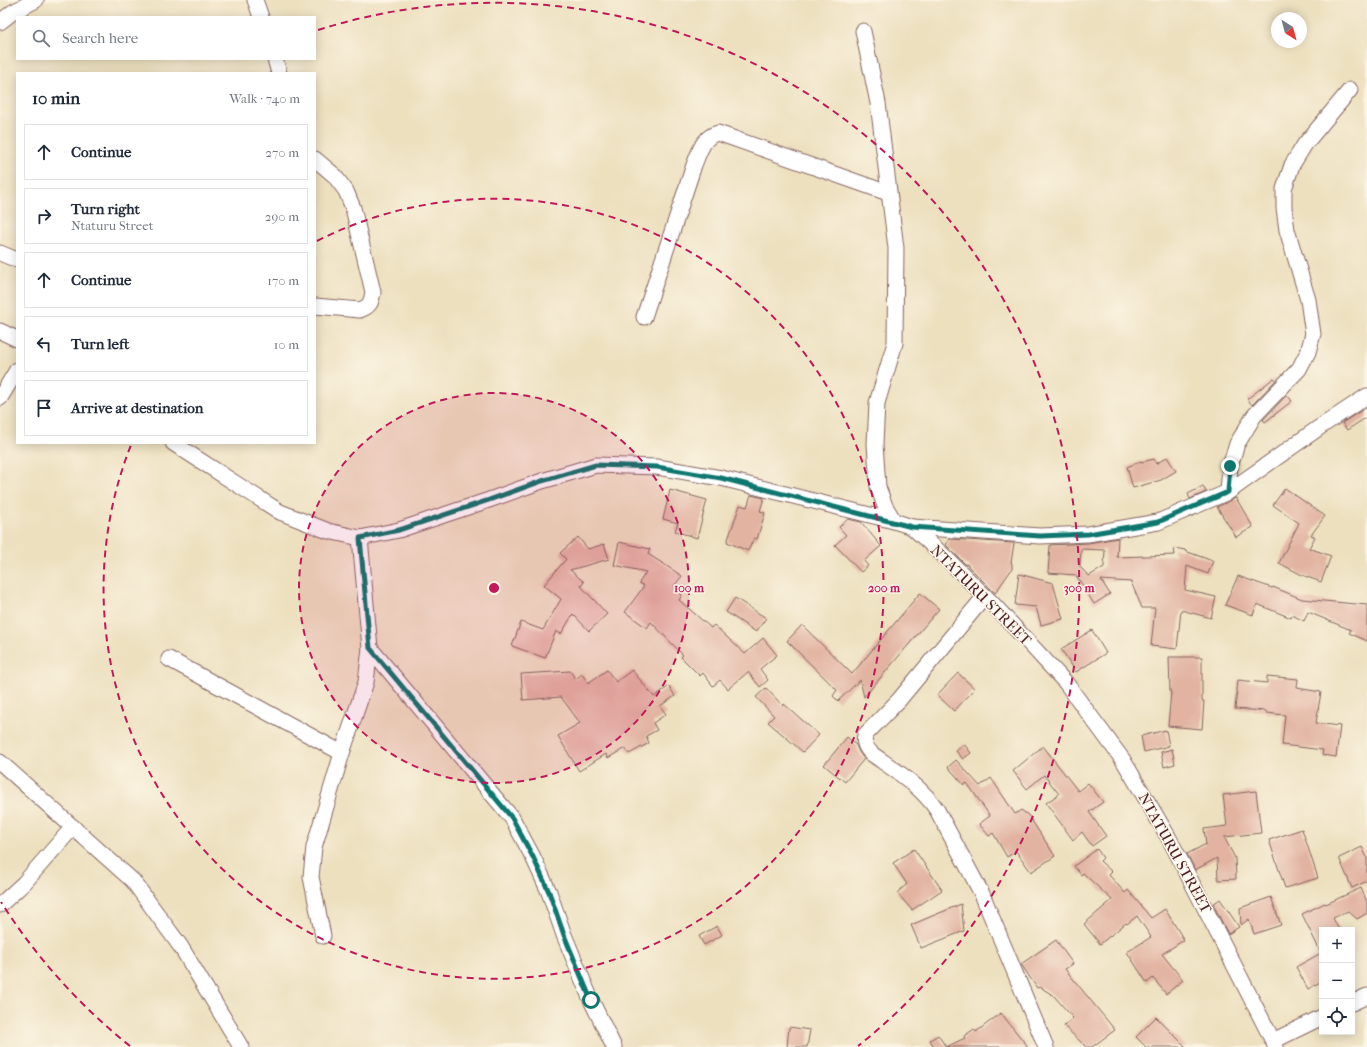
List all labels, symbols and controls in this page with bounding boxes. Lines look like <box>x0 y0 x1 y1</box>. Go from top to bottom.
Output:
north arrow <box>1271 12 1307 48</box>
search box <box>16 16 316 60</box>
icon: search <box>30 27 52 49</box>
text: Search here <box>62 29 138 47</box>
text: 10 min <box>32 88 80 108</box>
text: Walk · 740 m <box>229 91 300 106</box>
icon: ahead <box>33 141 55 163</box>
text: Continue <box>71 143 131 161</box>
text: 270 m <box>265 145 299 160</box>
text: Turn right <box>71 200 140 218</box>
icon: right <box>33 205 55 227</box>
text: 290 m <box>265 209 299 224</box>
text: Ntaturu Street <box>71 218 153 233</box>
icon: ahead <box>33 269 55 291</box>
text: Continue <box>71 271 131 289</box>
text: 170 m <box>267 273 299 288</box>
icon: left <box>33 333 55 355</box>
text: Turn left <box>71 335 129 353</box>
text: 10 m <box>274 337 299 352</box>
icon: arrive <box>33 397 55 419</box>
text: Arrive at destination <box>71 399 203 417</box>
route end <box>1221 457 1239 475</box>
street label: NTATURU STREET <box>927 541 1036 650</box>
centre of rings <box>487 581 501 595</box>
text: 100 m <box>674 581 705 595</box>
text: 200 m <box>868 581 901 595</box>
text: 300 m <box>1064 581 1095 596</box>
street label: NTATURU STREET <box>1134 790 1216 917</box>
map controls <box>1319 927 1355 1035</box>
button: + <box>1319 927 1355 963</box>
button: − <box>1319 963 1355 999</box>
route start <box>582 991 600 1009</box>
button: locate <box>1319 999 1355 1035</box>

